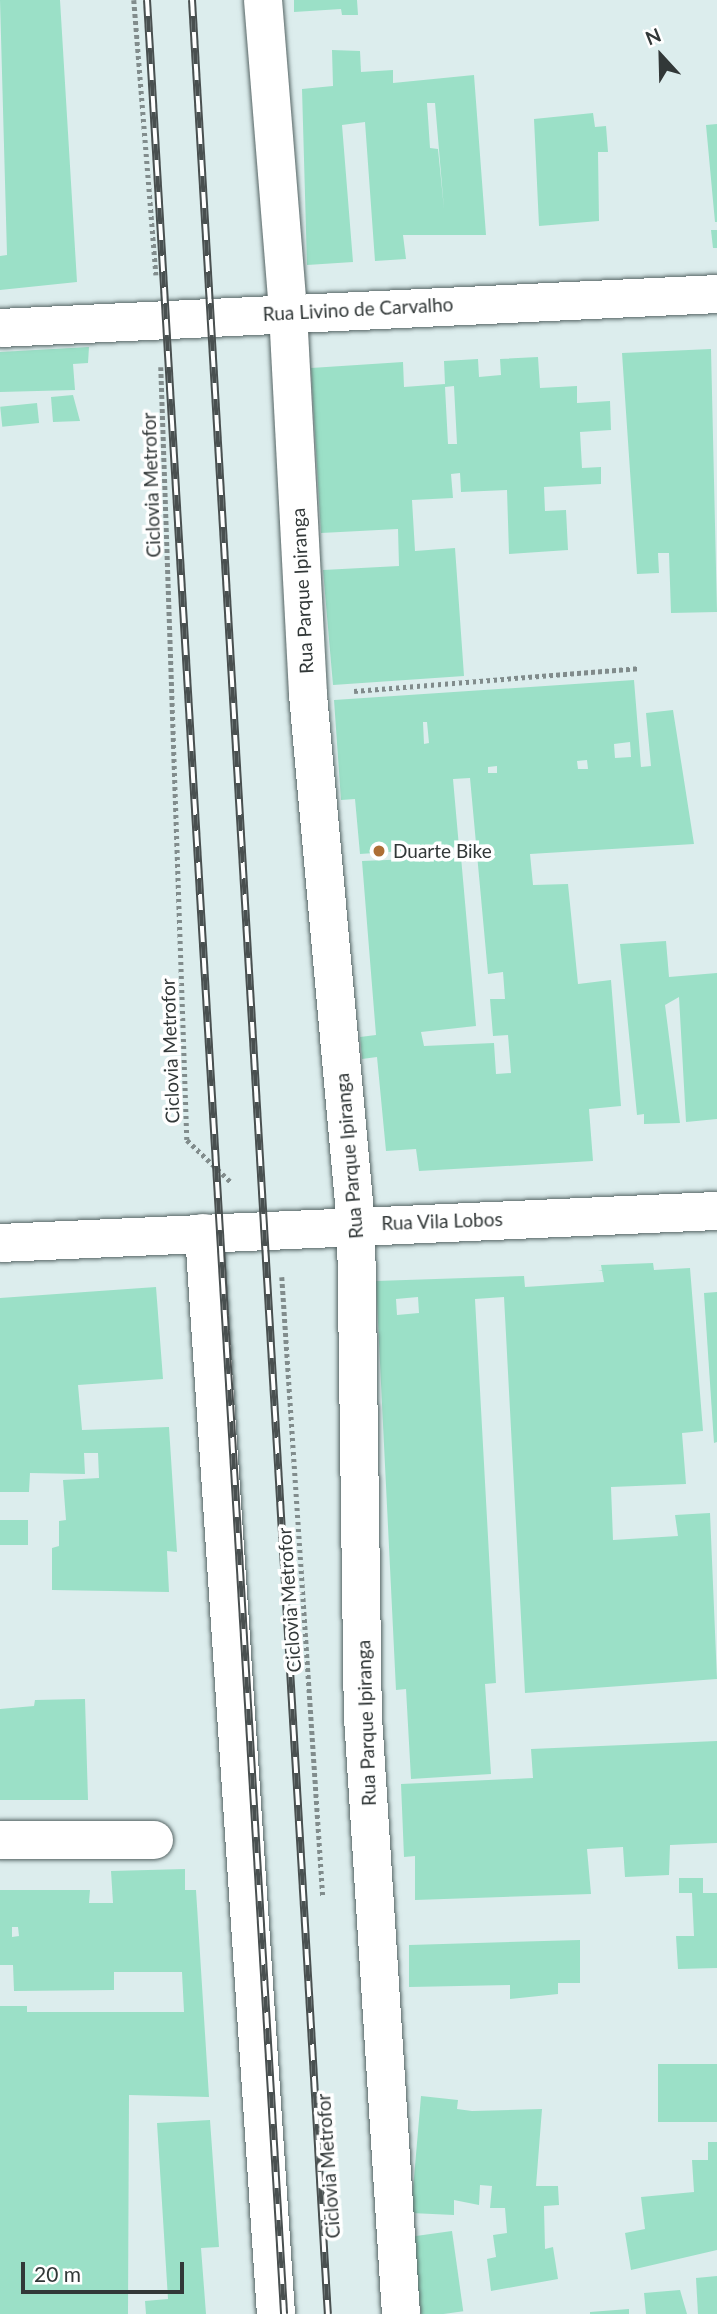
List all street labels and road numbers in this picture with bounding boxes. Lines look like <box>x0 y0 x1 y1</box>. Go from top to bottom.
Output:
street label: Rua Livino de Carvalho <box>262 293 454 325</box>
street label: Ciclovia Metrofor <box>137 412 165 558</box>
street label: Rua Parque Ipiranga <box>286 507 318 675</box>
street label: Ciclovia Metrofor <box>156 978 184 1124</box>
street label: Rua Parque Ipiranga <box>330 1072 368 1240</box>
street label: Rua Vila Lobos <box>381 1207 503 1235</box>
street label: Ciclovia Metrofor <box>273 1527 305 1673</box>
street label: Rua Parque Ipiranga <box>352 1640 380 1806</box>
street label: Ciclovia Metrofor <box>312 2093 344 2239</box>

